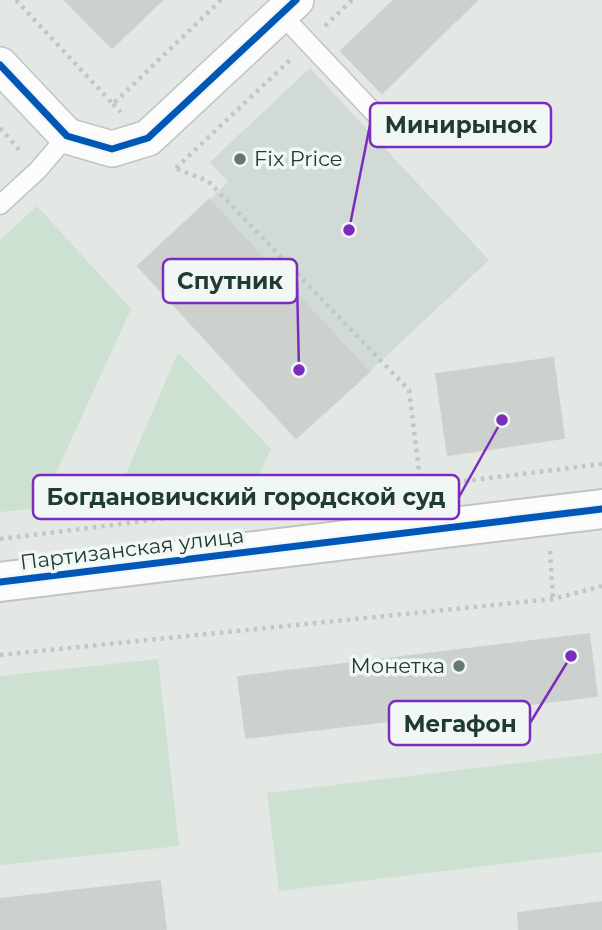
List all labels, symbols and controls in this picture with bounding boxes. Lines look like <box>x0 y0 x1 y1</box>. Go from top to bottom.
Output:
callout: Минирынок <box>370 103 551 147</box>
text: Минирынок <box>385 111 537 139</box>
place label: Fix Price <box>254 146 343 171</box>
marker: Fix Price <box>232 151 248 167</box>
callout: Спутник <box>163 259 297 303</box>
text: Спутник <box>177 267 283 295</box>
callout: Богдановичский городской суд <box>33 475 459 519</box>
text: Богдановичский городской суд <box>47 483 445 511</box>
street label: Партизанская улица <box>19 522 245 575</box>
place label: Монетка <box>351 653 445 678</box>
marker: Монетка <box>451 658 467 674</box>
callout: Мегафон <box>389 701 530 745</box>
text: Мегафон <box>403 710 517 738</box>

